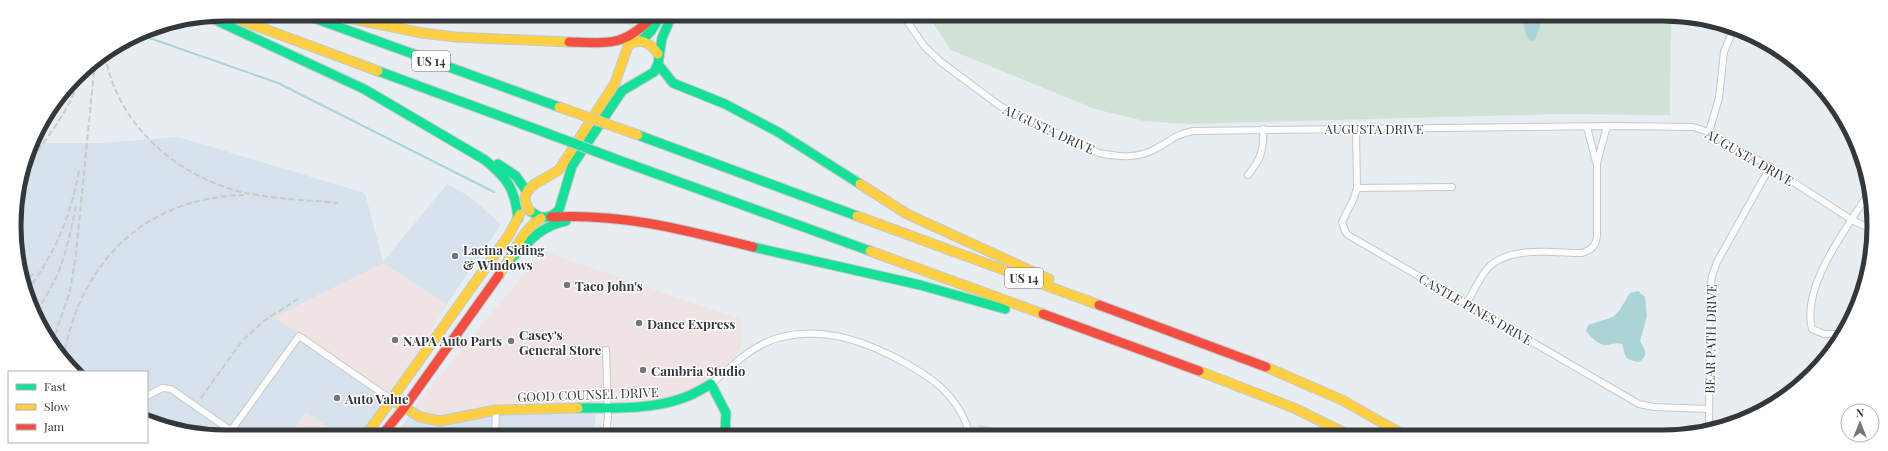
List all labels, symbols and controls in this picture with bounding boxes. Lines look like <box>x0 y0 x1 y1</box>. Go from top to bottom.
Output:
road number: US 14 <box>412 51 450 71</box>
street label: AUGUSTA DRIVE <box>1000 100 1098 158</box>
street label: AUGUSTA DRIVE <box>1323 120 1424 137</box>
street label: AUGUSTA DRIVE <box>1702 124 1797 189</box>
place label: Lacina Siding & Windows <box>463 241 545 273</box>
marker: Lacina Siding & Windows <box>450 251 460 261</box>
road number: US 14 <box>1005 268 1043 288</box>
street label: CASTLE PINES DRIVE <box>1416 269 1536 349</box>
place label: Taco John's <box>575 277 643 294</box>
marker: Taco John's <box>562 280 572 290</box>
street label: BEAR PATH DRIVE <box>1701 284 1719 394</box>
place label: Dance Express <box>647 315 735 332</box>
marker: Dance Express <box>634 318 644 328</box>
place label: Casey's General Store <box>519 326 602 358</box>
place label: NAPA Auto Parts <box>403 332 502 349</box>
marker: NAPA Auto Parts <box>390 335 400 345</box>
marker: Casey's General Store <box>506 336 516 346</box>
place label: Cambria Studio <box>651 362 745 379</box>
marker: Cambria Studio <box>638 365 648 375</box>
legend <box>8 371 148 443</box>
text: Fast <box>44 378 67 394</box>
street label: GOOD COUNSEL DRIVE <box>517 383 659 405</box>
place label: Auto Value <box>344 390 409 407</box>
marker: Auto Value <box>332 393 342 403</box>
text: Slow <box>44 398 70 414</box>
north arrow <box>1840 403 1880 443</box>
text: N <box>1856 405 1864 420</box>
text: Jam <box>43 418 65 434</box>

